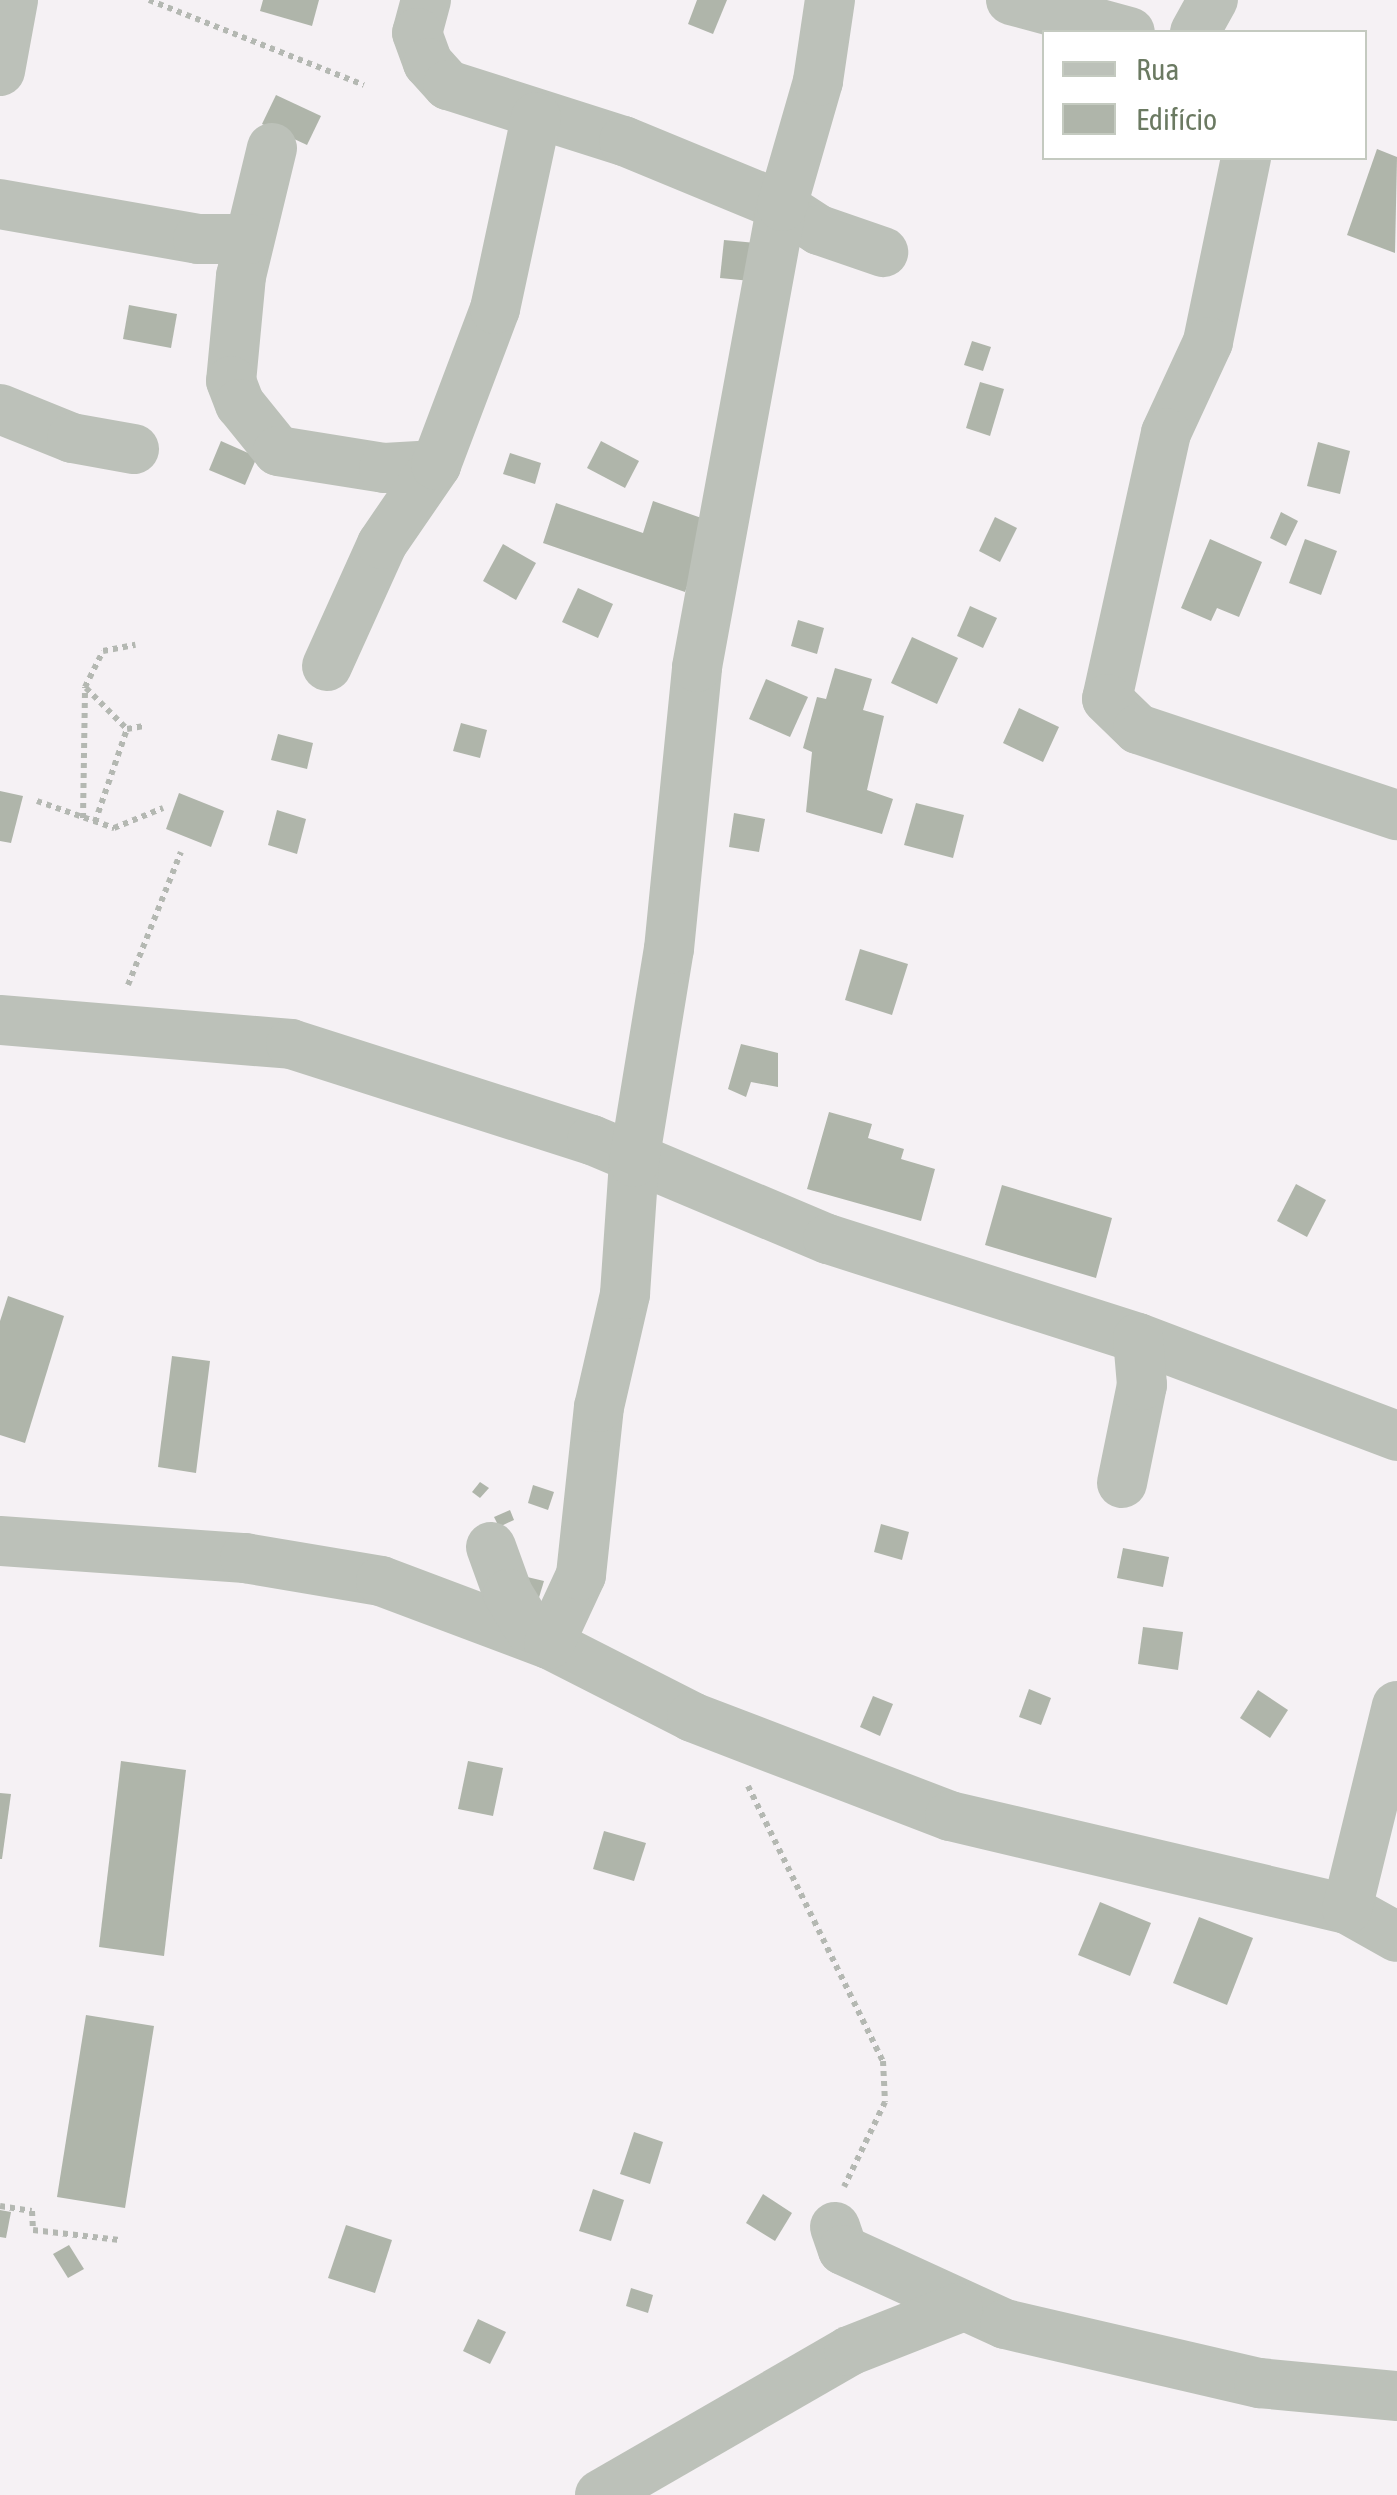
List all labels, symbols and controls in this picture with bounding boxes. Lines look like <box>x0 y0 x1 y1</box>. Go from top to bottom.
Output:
legend <box>1042 30 1367 160</box>
text: Rua <box>1136 52 1179 86</box>
text: Edifício <box>1136 102 1217 136</box>

